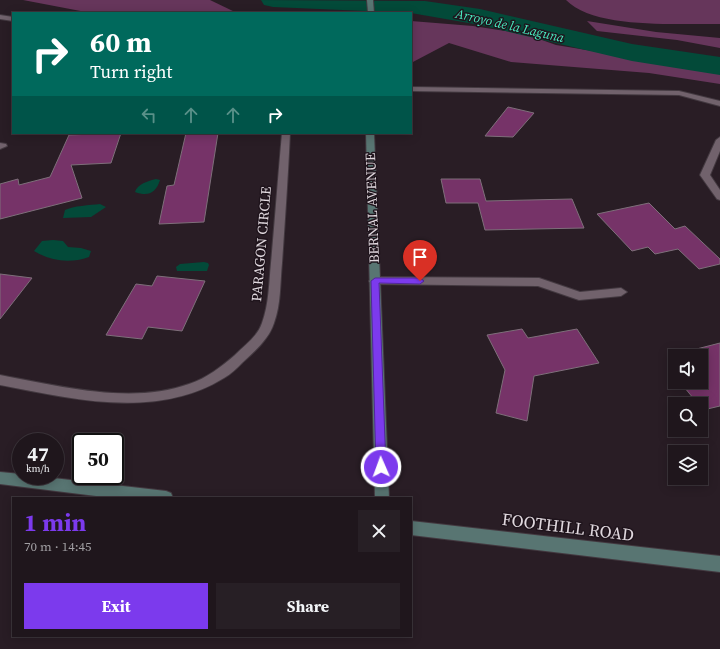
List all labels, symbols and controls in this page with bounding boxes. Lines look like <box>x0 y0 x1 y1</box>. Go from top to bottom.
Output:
water label: Arroyo de la Laguna <box>453 4 566 46</box>
text: 60 m <box>90 23 152 61</box>
icon: right <box>24 28 76 80</box>
text: Turn right <box>90 59 172 84</box>
icon: left <box>138 104 160 126</box>
icon: ahead <box>180 104 202 126</box>
icon: ahead <box>222 104 244 126</box>
icon: right <box>264 104 286 126</box>
street label: BERNAL AVENUE <box>360 152 384 264</box>
street label: PARAGON CIRCLE <box>246 186 276 302</box>
pin <box>403 240 437 281</box>
icon: arrive <box>409 246 431 268</box>
map controls <box>668 349 708 485</box>
button: sound <box>668 349 708 389</box>
button: search <box>668 397 708 437</box>
speed limit sign: 50 <box>72 433 124 485</box>
text: 47 <box>27 440 49 468</box>
button: layers <box>668 445 708 485</box>
position arrow <box>360 446 402 488</box>
text: km/h <box>26 462 50 475</box>
text: 1 min <box>24 506 86 539</box>
street label: FOOTHILL ROAD <box>501 507 635 547</box>
button: close <box>358 510 400 552</box>
text: 70 m · 14:45 <box>24 538 92 555</box>
button: Exit <box>24 583 208 629</box>
button: Share <box>216 583 400 629</box>

